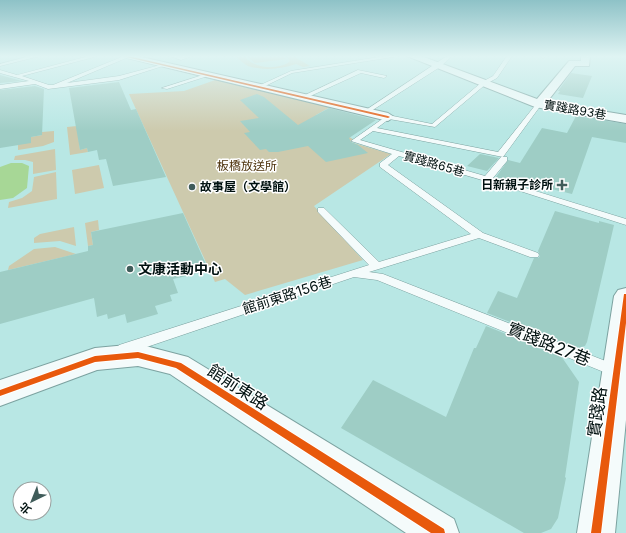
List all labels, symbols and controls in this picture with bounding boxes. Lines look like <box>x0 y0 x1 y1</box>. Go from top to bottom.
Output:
street label: 實踐路93巷 <box>543 97 607 122</box>
street label: 實踐路65巷 <box>402 148 466 179</box>
park label: 板橋放送所 <box>217 158 277 173</box>
place label: 日新親子診所 <box>481 177 553 192</box>
place label: 故事屋（文學館） <box>200 179 296 194</box>
marker: 日新親子診所 <box>556 179 568 191</box>
marker: 故事屋（文學館） <box>187 182 197 192</box>
place label: 文康活動中心 <box>138 260 222 277</box>
marker: 文康活動中心 <box>125 264 135 274</box>
street label: 館前東路156巷 <box>240 272 334 317</box>
street label: 實踐路27巷 <box>504 318 594 370</box>
street label: 館前東路 <box>204 360 272 414</box>
street label: 實踐路 <box>584 385 610 439</box>
north arrow <box>12 481 52 521</box>
text: 北 <box>16 499 34 517</box>

